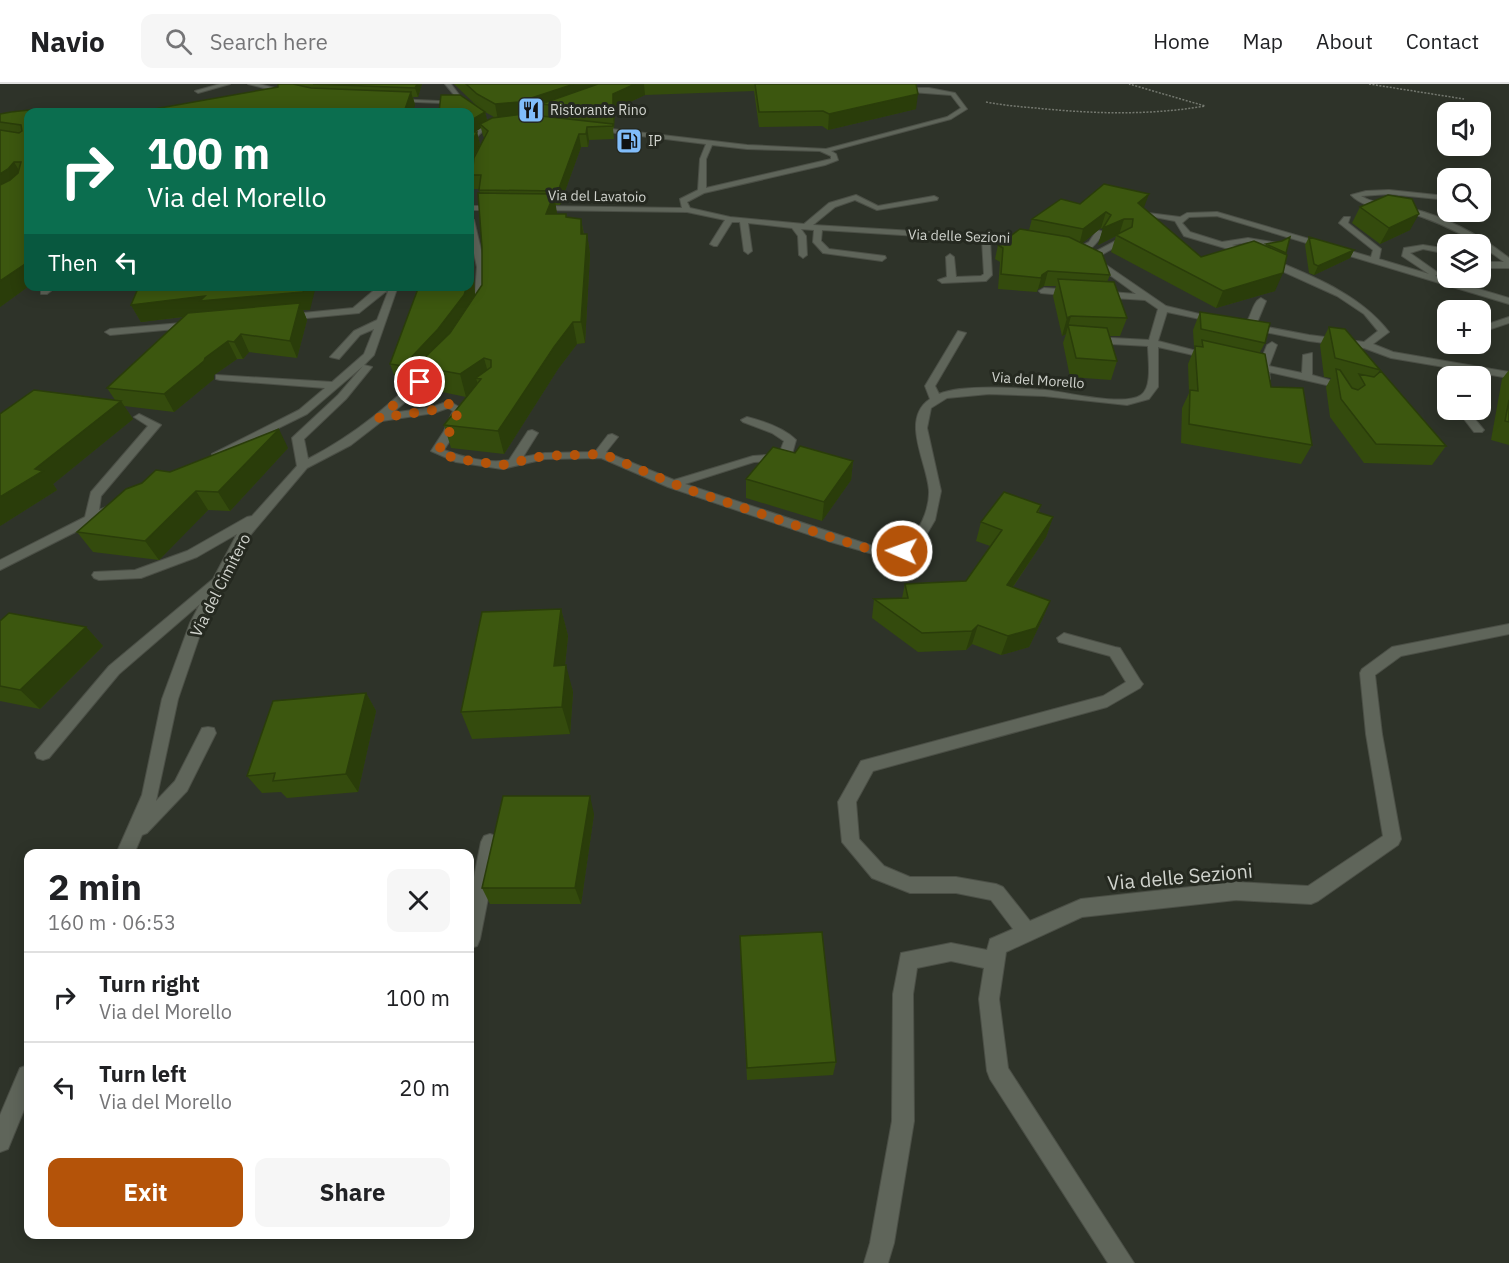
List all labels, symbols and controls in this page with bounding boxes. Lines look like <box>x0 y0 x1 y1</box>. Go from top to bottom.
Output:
search box <box>141 14 561 68</box>
text: Navio <box>30 23 105 60</box>
icon: search <box>162 25 195 58</box>
text: Search here <box>210 27 328 56</box>
text: Home <box>1153 27 1210 55</box>
text: Map <box>1243 27 1283 55</box>
text: About <box>1316 27 1373 55</box>
text: Contact <box>1406 27 1479 55</box>
restaurant icon: Ristorante Rino <box>516 95 546 125</box>
place label: Ristorante Rino <box>550 101 647 119</box>
map controls <box>1437 102 1491 420</box>
button: sound <box>1437 102 1491 156</box>
text: 100 m <box>147 126 270 181</box>
fuel station icon: IP <box>614 126 644 156</box>
icon: right <box>48 132 126 210</box>
place label: IP <box>648 132 662 150</box>
button: search <box>1437 168 1491 222</box>
text: Via del Morello <box>147 179 327 214</box>
street label: Via del Lavatoio <box>548 186 646 206</box>
street label: Via delle Sezioni <box>908 225 1010 247</box>
button: layers <box>1437 234 1491 288</box>
icon: left <box>110 246 143 279</box>
text: Then <box>48 248 98 277</box>
button: + <box>1437 300 1491 354</box>
pin <box>394 356 445 407</box>
icon: arrive <box>403 365 436 398</box>
button: − <box>1437 366 1491 420</box>
street label: Via del Morello <box>991 368 1085 392</box>
position arrow <box>870 519 934 583</box>
street label: Via del Cimitero <box>185 530 255 640</box>
street label: Via delle Sezioni <box>1106 857 1254 896</box>
text: 2 min <box>48 863 142 910</box>
button: close <box>387 869 450 932</box>
text: 160 m · 06:53 <box>48 909 176 936</box>
text: Turn right <box>99 969 200 998</box>
icon: right <box>48 981 81 1014</box>
text: 100 m <box>386 983 450 1012</box>
text: Via del Morello <box>99 998 232 1025</box>
text: Turn left <box>99 1059 187 1088</box>
icon: left <box>48 1071 81 1104</box>
text: 20 m <box>399 1073 450 1102</box>
text: Via del Morello <box>99 1088 232 1115</box>
button: Exit <box>48 1158 243 1227</box>
button: Share <box>255 1158 450 1227</box>

